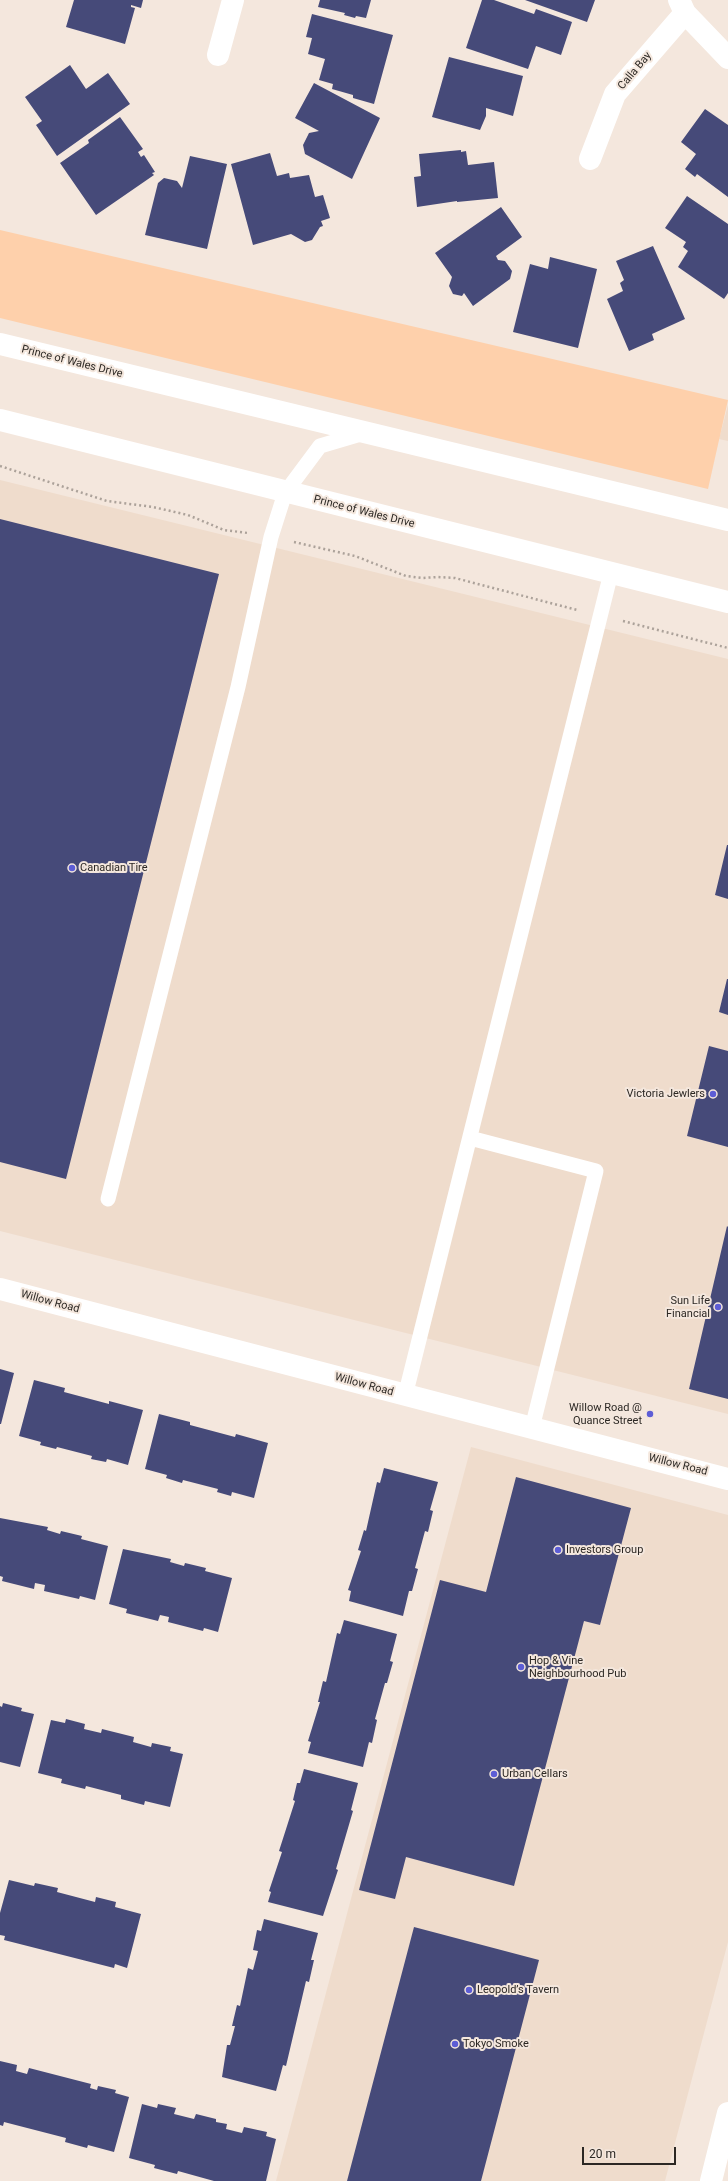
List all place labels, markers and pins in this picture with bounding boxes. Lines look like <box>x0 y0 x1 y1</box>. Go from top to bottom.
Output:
place label: Canadian Tire <box>80 861 148 875</box>
marker: Canadian Tire <box>67 863 77 873</box>
place label: Victoria Jewlers <box>627 1087 705 1101</box>
marker: Victoria Jewlers <box>708 1089 718 1099</box>
place label: Sun Life Financial <box>666 1294 710 1320</box>
marker: Sun Life Financial <box>713 1302 723 1312</box>
place label: Willow Road @ Quance Street <box>569 1401 642 1427</box>
marker: Willow Road @ Quance Street <box>645 1409 655 1419</box>
place label: Investors Group <box>566 1543 643 1557</box>
marker: Investors Group <box>553 1545 563 1555</box>
place label: Hop & Vine Neighbourhood Pub <box>529 1654 627 1680</box>
marker: Hop & Vine Neighbourhood Pub <box>516 1662 526 1672</box>
place label: Urban Cellars <box>502 1767 568 1781</box>
marker: Urban Cellars <box>489 1769 499 1779</box>
place label: Leopold’s Tavern <box>477 1983 559 1997</box>
marker: Leopold’s Tavern <box>464 1985 474 1995</box>
place label: Tokyo Smoke <box>463 2037 529 2051</box>
marker: Tokyo Smoke <box>450 2039 460 2049</box>

